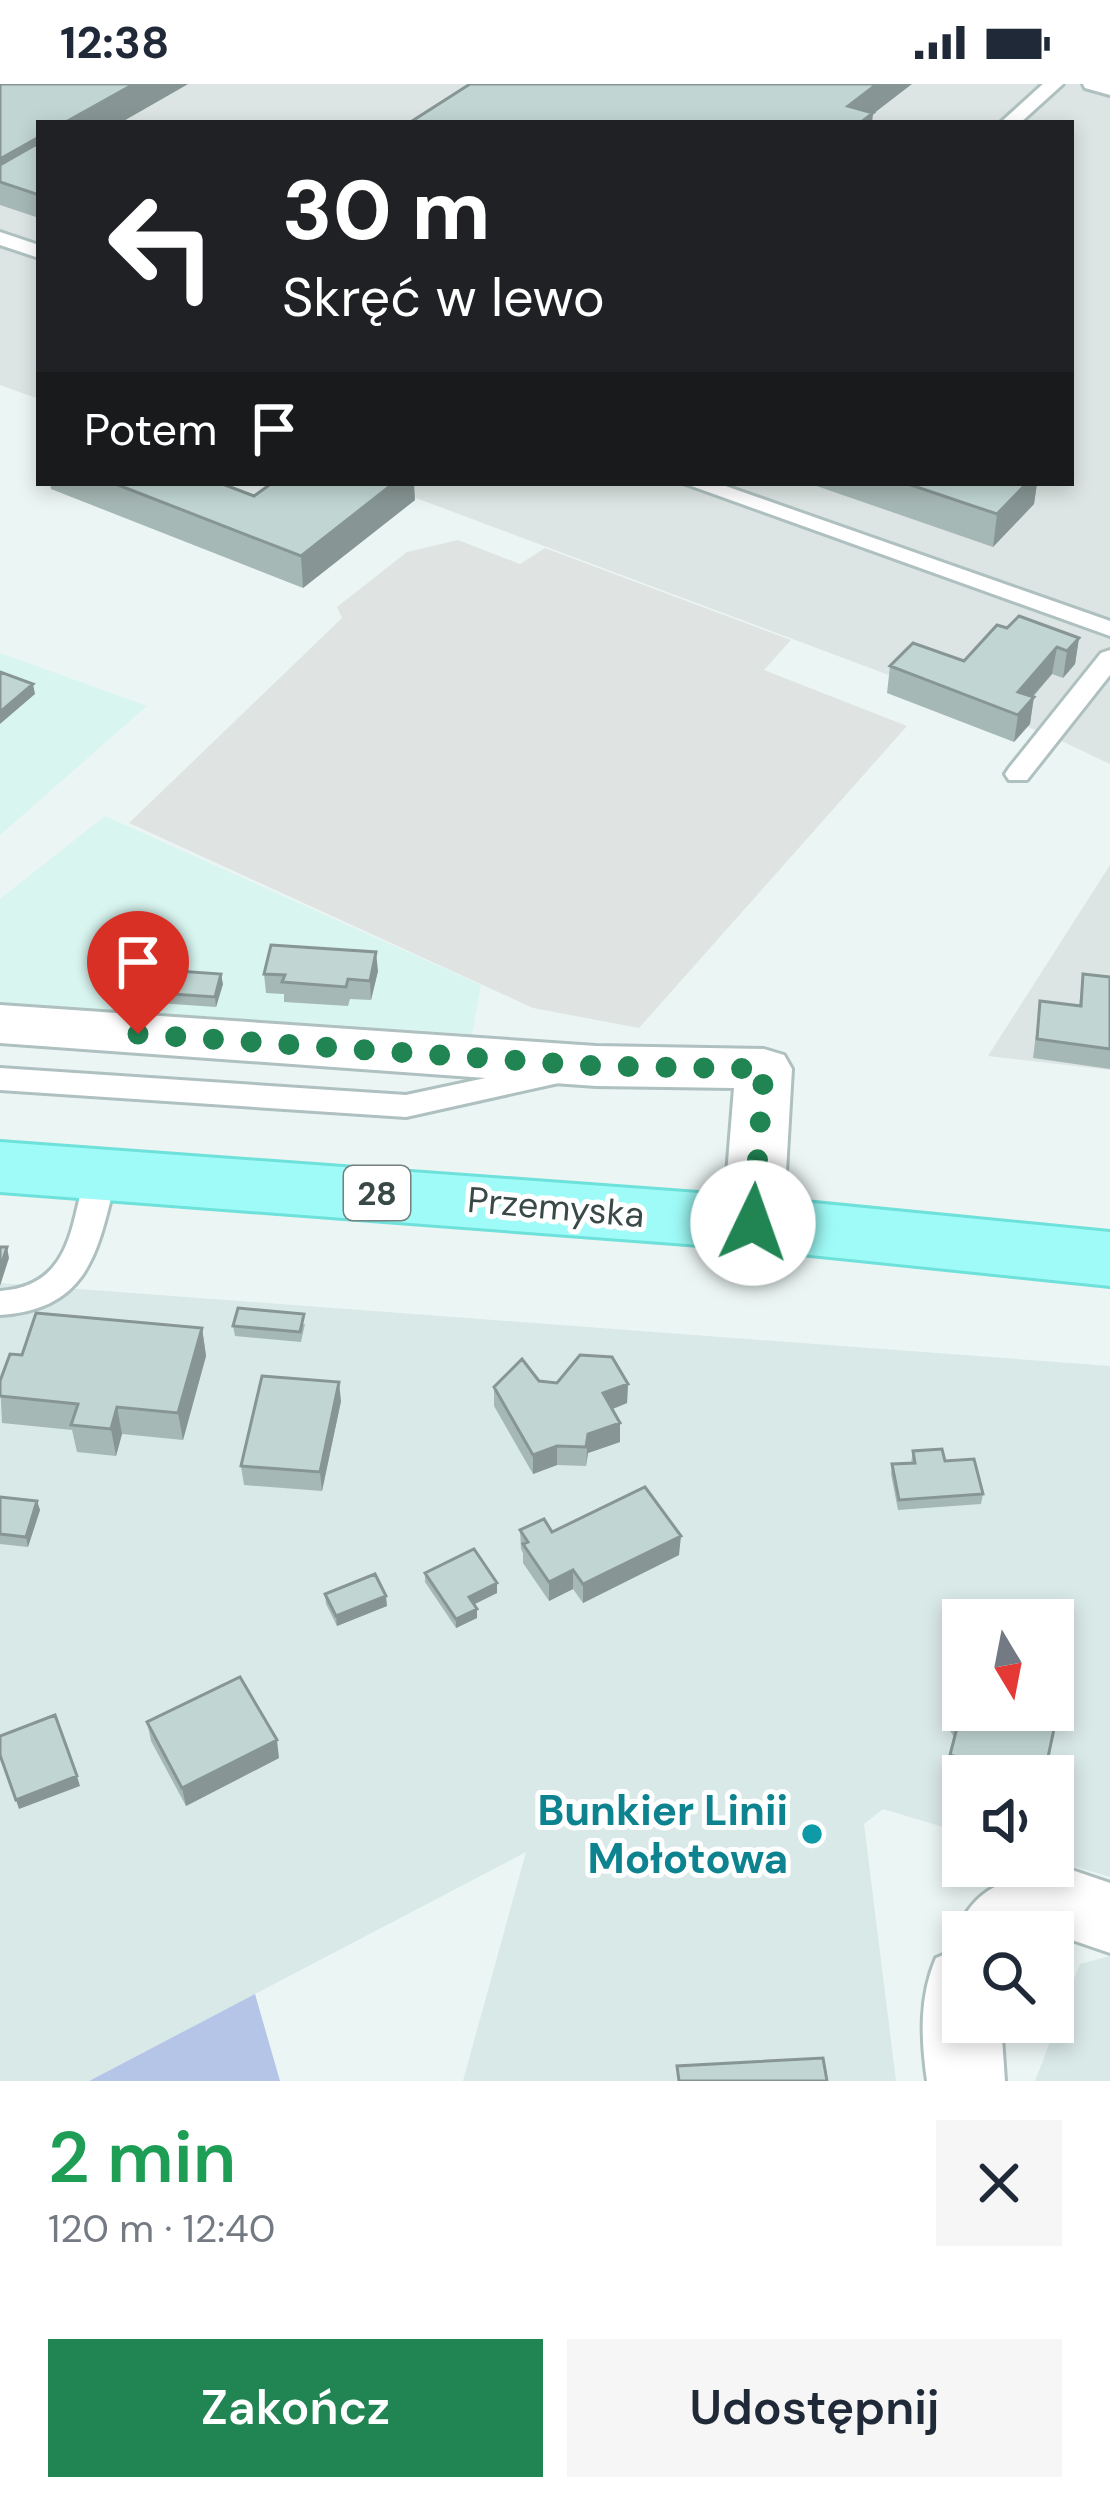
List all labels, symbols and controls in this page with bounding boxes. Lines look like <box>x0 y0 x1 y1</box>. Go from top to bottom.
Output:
text: 12:38 <box>60 13 169 72</box>
text: 30 m <box>282 156 491 265</box>
icon: left <box>84 168 240 324</box>
text: Skręć w lewo <box>282 262 605 333</box>
icon: arrive <box>241 396 307 462</box>
text: Potem <box>84 400 217 459</box>
pin <box>87 911 189 1034</box>
icon: arrive <box>105 929 171 995</box>
position arrow <box>690 1160 816 1286</box>
road number: 28 <box>344 1166 410 1220</box>
street label: Przemyska <box>466 1176 646 1238</box>
north arrow <box>942 1599 1074 1731</box>
map controls <box>942 1599 1074 2043</box>
button: sound <box>942 1755 1074 1887</box>
place label: Bunkier Linii Mołotowa <box>537 1783 788 1886</box>
marker: Bunkier Linii Mołotowa <box>799 1821 825 1847</box>
button: search <box>942 1911 1074 2043</box>
text: 2 min <box>48 2111 236 2204</box>
button: close <box>936 2120 1062 2246</box>
text: 120 m · 12:40 <box>48 2203 275 2254</box>
button: Zakończ <box>48 2339 543 2477</box>
button: Udostępnij <box>567 2339 1062 2477</box>

